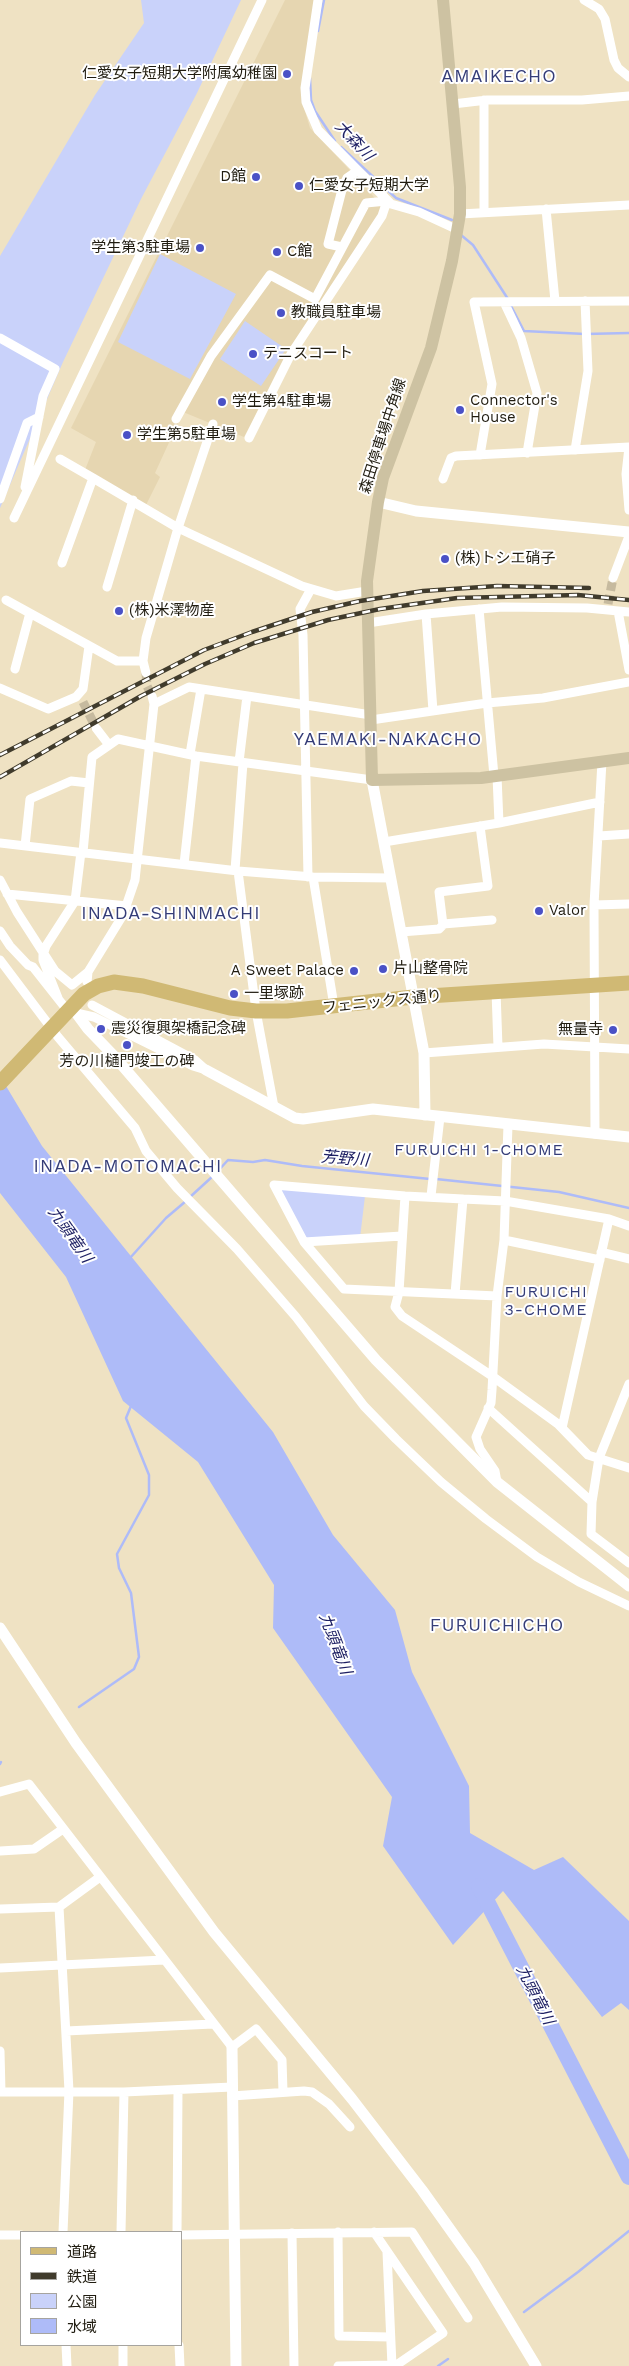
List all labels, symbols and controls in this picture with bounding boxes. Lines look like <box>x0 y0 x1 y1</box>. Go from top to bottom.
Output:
place label: 仁愛女子短期大学附属幼稚園 <box>82 65 277 83</box>
district label: AMAIKECHO <box>440 66 558 88</box>
marker: 仁愛女子短期大学附属幼稚園 <box>281 68 293 80</box>
water label: 大森川 <box>331 117 377 165</box>
place label: D館 <box>220 168 246 186</box>
marker: D館 <box>250 171 262 183</box>
place label: 仁愛女子短期大学 <box>309 177 429 195</box>
marker: 仁愛女子短期大学 <box>293 180 305 192</box>
place label: 学生第3駐車場 <box>91 239 190 257</box>
marker: 学生第3駐車場 <box>194 242 206 254</box>
place label: C館 <box>287 243 312 261</box>
marker: C館 <box>271 246 283 258</box>
place label: 教職員駐車場 <box>291 304 381 322</box>
marker: 教職員駐車場 <box>275 307 287 319</box>
place label: テニスコート <box>263 345 353 363</box>
marker: テニスコート <box>247 348 259 360</box>
street label: 森田停車場中角線 <box>356 376 410 496</box>
place label: Connector's House <box>470 392 558 427</box>
place label: 学生第4駐車場 <box>232 393 331 411</box>
marker: 学生第4駐車場 <box>216 396 228 408</box>
marker: Connector's House <box>454 404 466 416</box>
place label: 学生第5駐車場 <box>137 426 236 444</box>
marker: 学生第5駐車場 <box>121 429 133 441</box>
place label: (株)トシエ硝子 <box>455 550 555 568</box>
marker: (株)トシエ硝子 <box>439 553 451 565</box>
place label: (株)米澤物産 <box>129 602 214 620</box>
marker: (株)米澤物産 <box>113 605 125 617</box>
district label: YAEMAKI-NAKACHO <box>292 729 484 751</box>
place label: Valor <box>549 902 586 920</box>
district label: INADA-SHINMACHI <box>79 903 263 925</box>
marker: Valor <box>533 905 545 917</box>
place label: 片山整骨院 <box>393 960 468 978</box>
place label: A Sweet Palace <box>231 962 344 980</box>
marker: 片山整骨院 <box>377 963 389 975</box>
marker: A Sweet Palace <box>348 965 360 977</box>
place label: 一里塚跡 <box>244 985 304 1003</box>
street label: フェニックス通り <box>321 987 443 1017</box>
marker: 一里塚跡 <box>228 988 240 1000</box>
place label: 震災復興架橋記念碑 <box>111 1020 246 1038</box>
place label: 無量寺 <box>558 1021 603 1039</box>
marker: 震災復興架橋記念碑 <box>95 1023 107 1035</box>
marker: 無量寺 <box>607 1024 619 1036</box>
marker: 芳の川樋門竣工の碑 <box>121 1039 133 1051</box>
place label: 芳の川樋門竣工の碑 <box>60 1053 194 1071</box>
district label: FURUICHI 1-CHOME <box>392 1140 566 1160</box>
water label: 芳野川 <box>320 1147 370 1171</box>
district label: INADA-MOTOMACHI <box>32 1156 224 1178</box>
water label: 九頭竜川 <box>44 1203 96 1267</box>
district label: FURUICHI 3-CHOME <box>503 1282 589 1320</box>
water label: 九頭竜川 <box>315 1611 355 1677</box>
district label: FURUICHICHO <box>428 1615 566 1637</box>
water label: 九頭竜川 <box>512 1962 558 2028</box>
legend <box>20 2231 182 2346</box>
text: 道路 <box>67 2243 97 2261</box>
text: 鉄道 <box>67 2268 97 2286</box>
text: 公園 <box>67 2293 97 2311</box>
text: 水域 <box>67 2318 97 2336</box>

